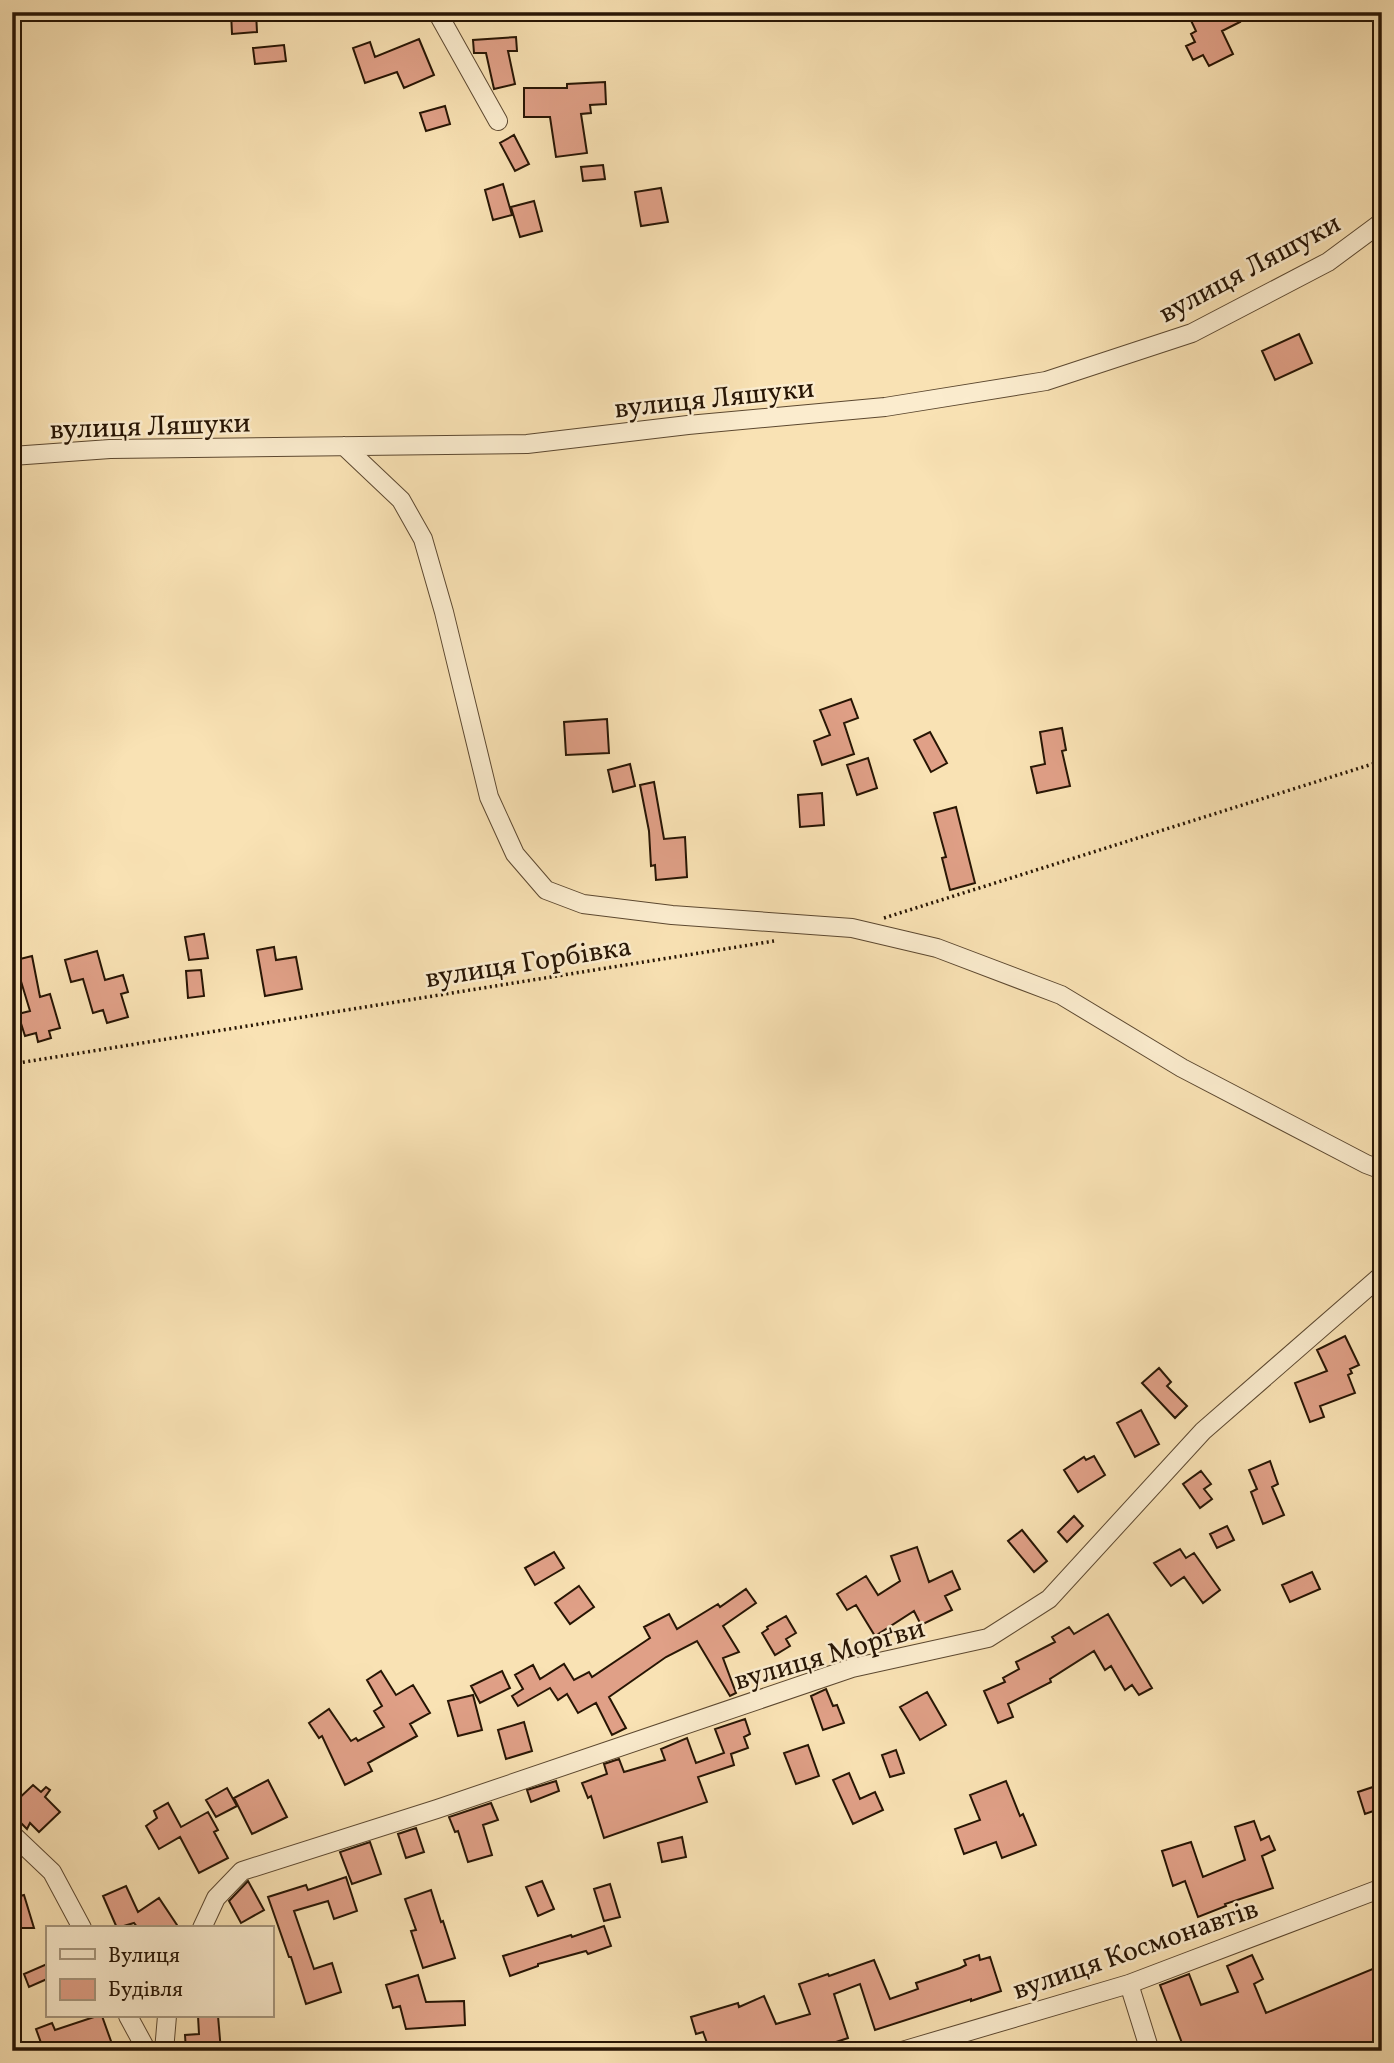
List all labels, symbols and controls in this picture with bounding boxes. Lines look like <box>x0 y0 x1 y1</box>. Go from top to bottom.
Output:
street label: вулиця Ляшуки <box>1152 205 1348 334</box>
street label: вулиця Ляшуки <box>612 370 816 429</box>
street label: вулиця Ляшуки <box>49 405 251 450</box>
street label: вулиця Горбівка <box>422 928 634 999</box>
street label: вулиця Морґви <box>730 1610 930 1701</box>
street label: вулиця Космонавтів <box>1008 1890 1264 2011</box>
legend <box>46 1926 273 2018</box>
text: Вулиця <box>108 1942 180 1971</box>
text: Будівля <box>108 1976 183 2005</box>

